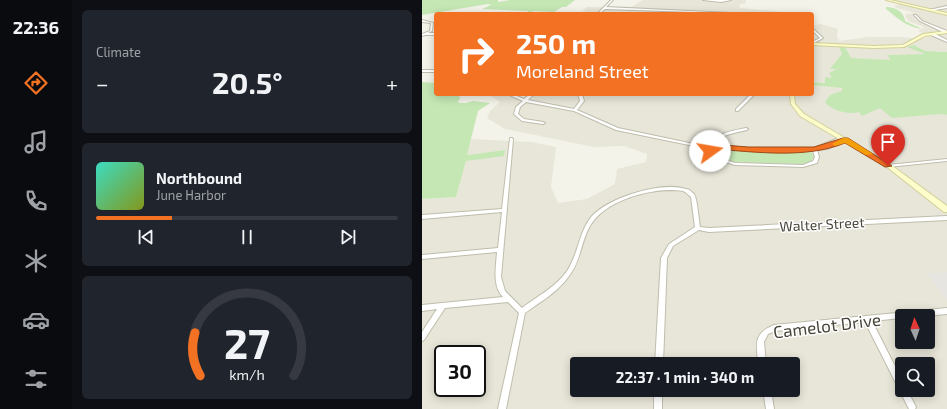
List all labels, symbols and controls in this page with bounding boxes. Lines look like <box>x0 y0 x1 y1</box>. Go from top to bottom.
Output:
text: 22:36 <box>13 16 59 38</box>
text: 250 m <box>516 26 596 60</box>
icon: right <box>450 28 502 80</box>
text: Climate <box>96 44 141 60</box>
text: Moreland Street <box>516 60 649 82</box>
text: 20.5° <box>212 64 283 100</box>
icon: directions <box>22 69 50 97</box>
text: − <box>96 70 109 96</box>
text: + <box>386 70 398 96</box>
pin <box>871 125 905 166</box>
icon: music <box>22 128 50 156</box>
position arrow <box>689 130 731 172</box>
icon: arrive <box>877 131 899 153</box>
text: Northbound <box>156 169 242 187</box>
icon: phone <box>22 187 50 215</box>
text: June Harbor <box>156 187 226 203</box>
street label: Walter Street <box>779 213 865 235</box>
icon: previous <box>135 226 157 248</box>
icon: pause <box>236 226 258 248</box>
icon: next <box>337 226 359 248</box>
icon: climate <box>22 247 50 275</box>
icon: car <box>22 306 50 334</box>
street label: Camelot Drive <box>772 308 882 342</box>
north arrow <box>895 309 935 349</box>
map controls <box>895 309 935 397</box>
text: 27 <box>224 316 270 366</box>
speed limit sign: 30 <box>434 345 486 397</box>
button: search <box>895 357 935 397</box>
icon: filters <box>22 365 50 393</box>
text: km/h <box>229 365 265 382</box>
text: 22:37 · 1 min · 340 m <box>616 368 754 386</box>

